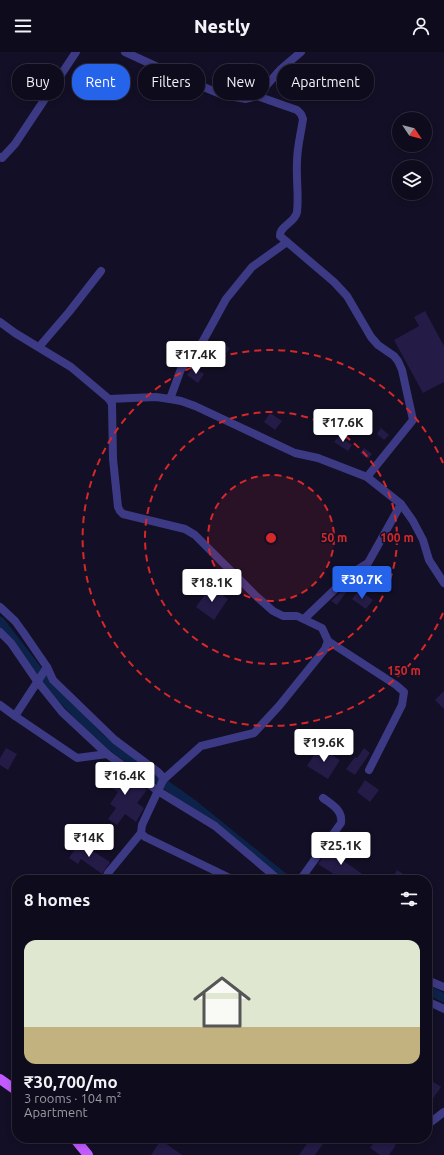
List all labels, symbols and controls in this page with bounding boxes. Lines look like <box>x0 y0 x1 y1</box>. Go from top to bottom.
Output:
icon: menu <box>12 15 34 37</box>
icon: person <box>410 15 432 37</box>
text: Nestly <box>194 16 250 36</box>
chip: Buy <box>12 64 64 100</box>
chip: Rent <box>72 64 130 100</box>
chip: Filters <box>138 64 205 100</box>
chip: New <box>213 64 269 100</box>
chip: Apartment <box>277 64 374 100</box>
north arrow <box>392 112 432 152</box>
map controls <box>392 112 432 200</box>
button: layers <box>392 160 432 200</box>
pin: ₹17.4K <box>163 341 229 375</box>
text: ₹17.4K <box>175 347 217 361</box>
pin: ₹17.6K <box>310 409 376 443</box>
text: ₹17.6K <box>322 415 364 429</box>
centre of rings <box>264 531 278 545</box>
text: 50 m <box>321 531 347 544</box>
text: 100 m <box>380 531 414 544</box>
pin: ₹30.7K <box>329 566 395 600</box>
pin: ₹18.1K <box>179 569 245 603</box>
text: ₹30.7K <box>341 572 383 586</box>
text: ₹18.1K <box>191 575 233 589</box>
text: 150 m <box>387 664 421 677</box>
pin: ₹19.6K <box>291 729 357 763</box>
text: ₹19.6K <box>303 735 345 749</box>
pin: ₹16.4K <box>92 762 158 796</box>
text: ₹16.4K <box>104 768 146 782</box>
pin: ₹14K <box>65 824 113 858</box>
text: ₹14K <box>74 830 104 844</box>
pin: ₹25.1K <box>308 832 374 866</box>
text: ₹25.1K <box>320 838 362 852</box>
icon: filters <box>398 888 420 910</box>
text: 8 homes <box>24 890 90 909</box>
icon: home <box>186 966 258 1038</box>
text: ₹30,700/mo <box>24 1072 118 1091</box>
text: 3 rooms · 104 m² <box>24 1091 121 1105</box>
text: Apartment <box>24 1105 88 1119</box>

